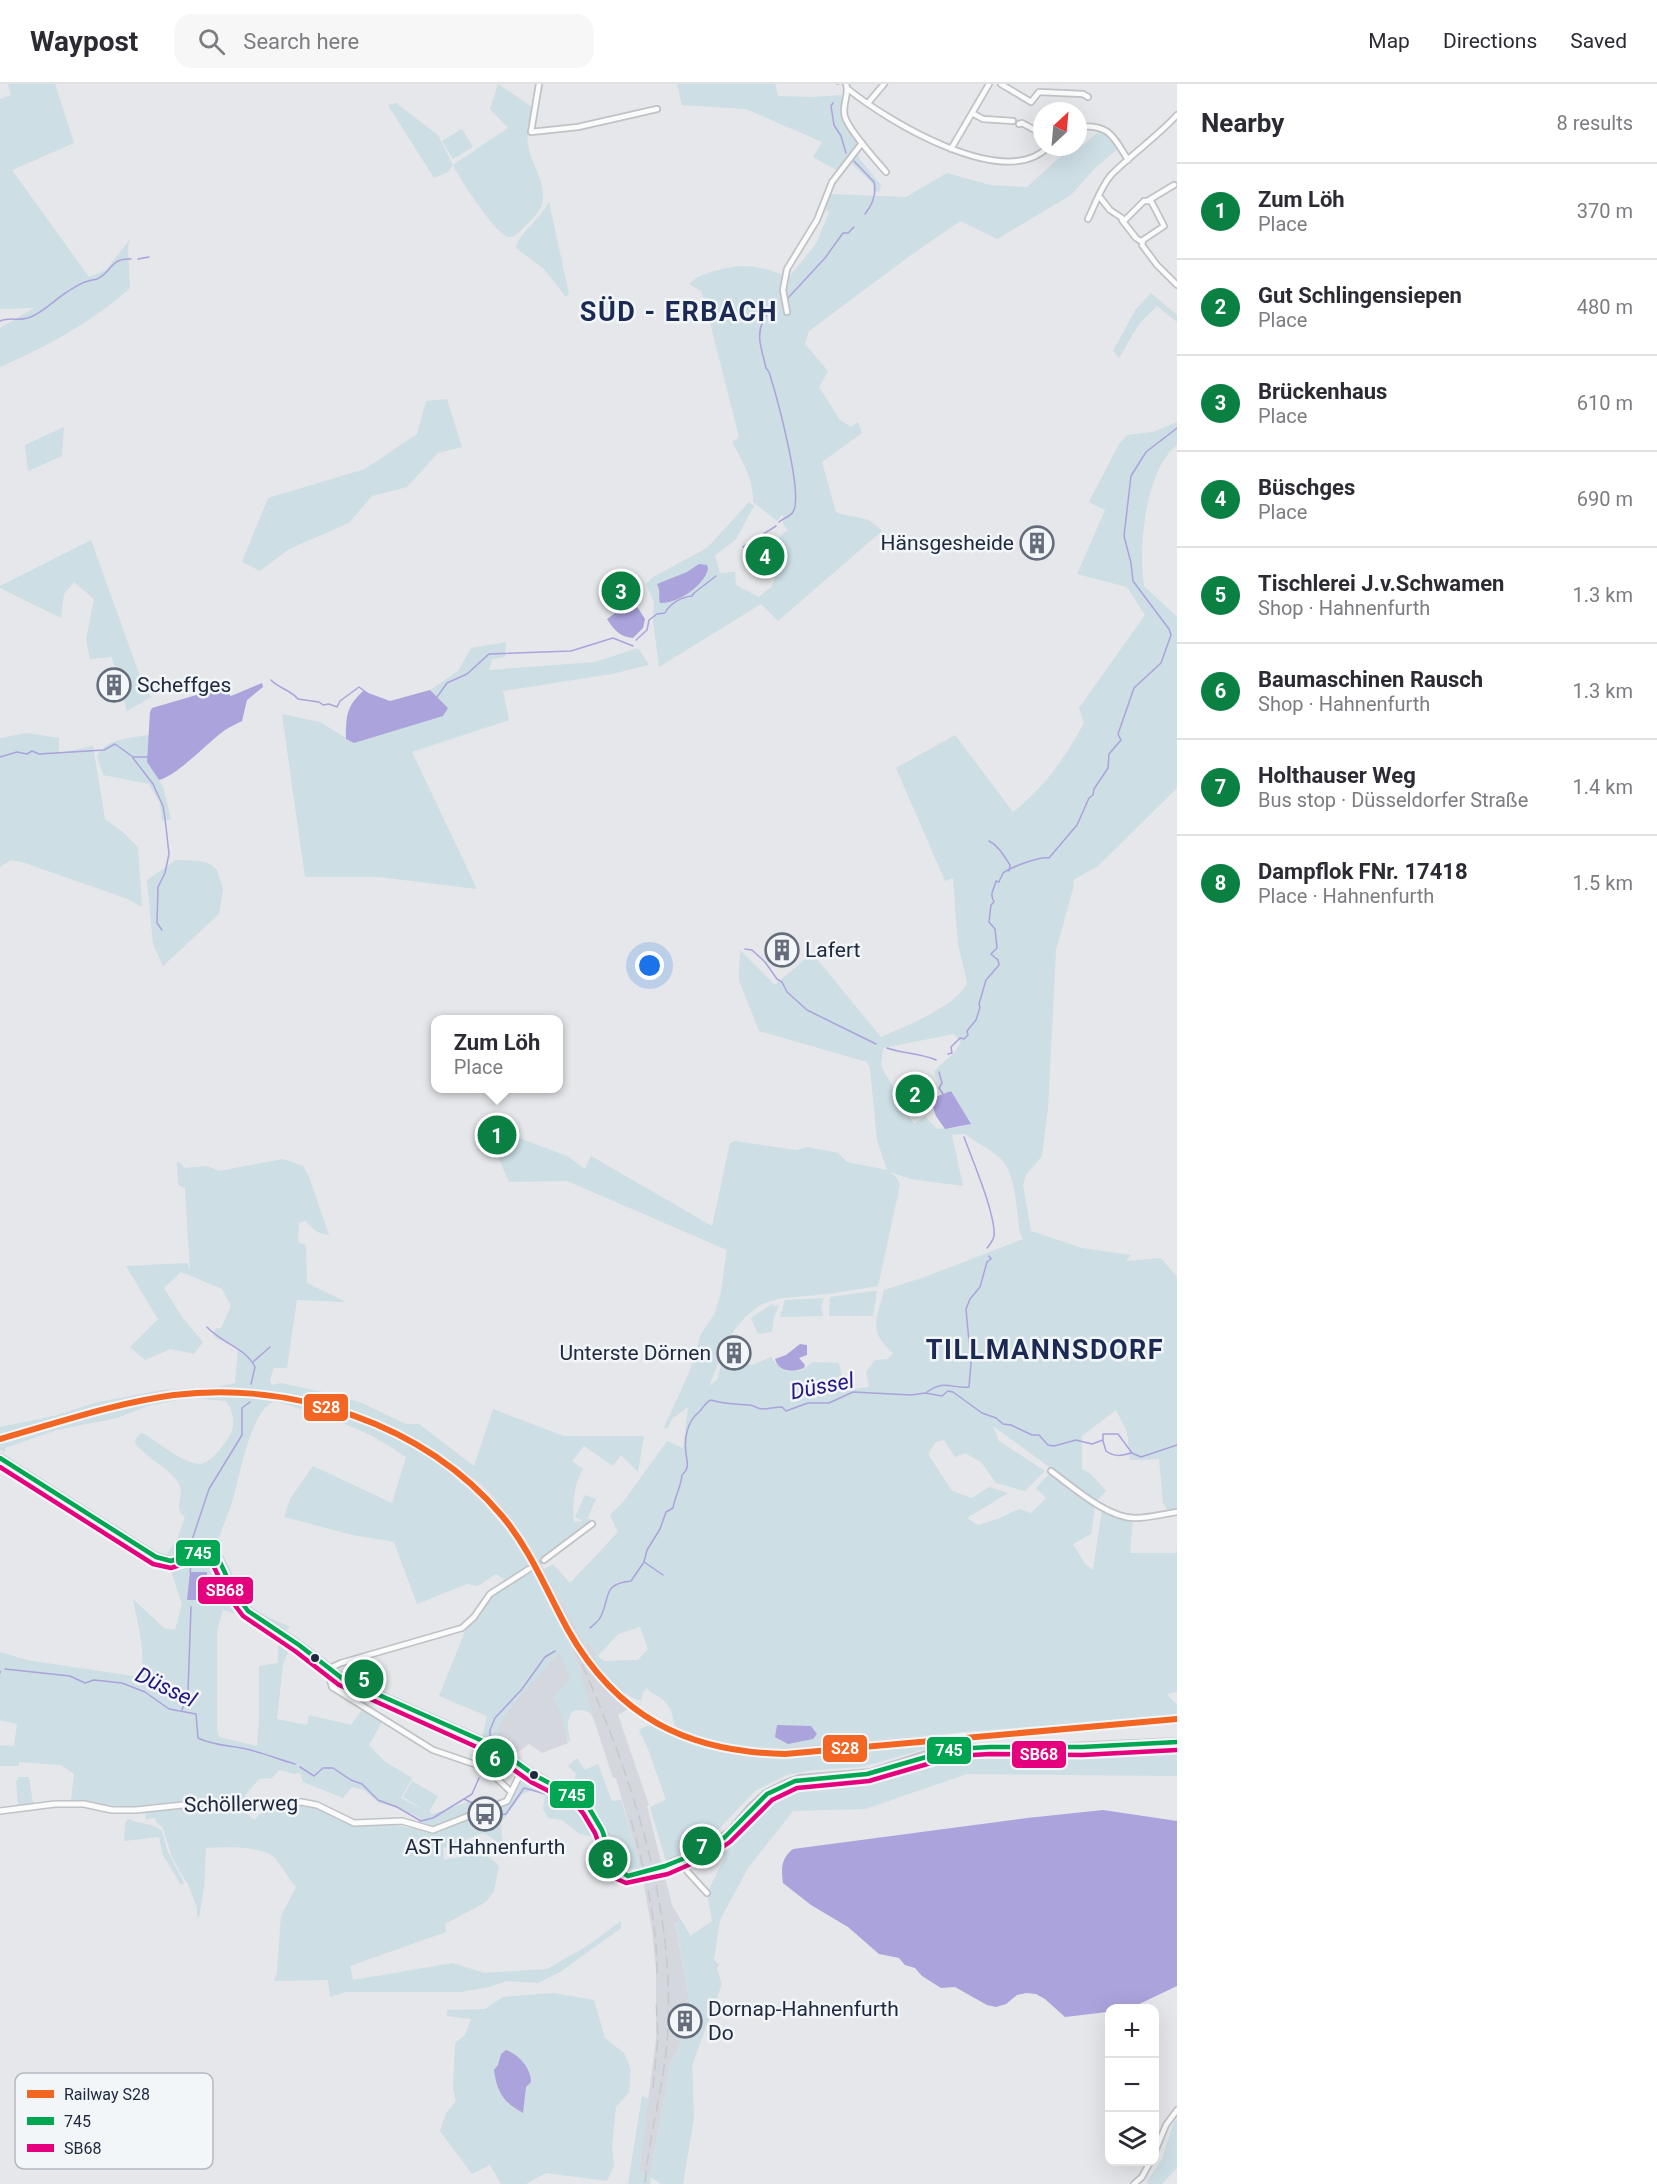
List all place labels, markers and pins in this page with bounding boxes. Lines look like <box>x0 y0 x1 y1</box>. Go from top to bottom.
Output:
building icon: Hänsgesheide <box>1019 525 1055 561</box>
place label: Hänsgesheide <box>881 531 1014 555</box>
pin: 4 <box>746 534 784 578</box>
pin: 3 <box>602 568 640 614</box>
building icon: Scheffges <box>96 667 132 703</box>
place label: Scheffges <box>137 673 231 697</box>
building icon: Lafert <box>764 932 800 968</box>
place label: Lafert <box>805 938 861 962</box>
pin: 2 <box>896 1072 934 1116</box>
pin: 1 <box>478 1112 516 1158</box>
building icon: Unterste Dörnen <box>716 1335 752 1371</box>
place label: Unterste Dörnen <box>559 1341 711 1365</box>
unlabelled marker <box>309 1652 321 1664</box>
pin: 5 <box>344 1656 384 1702</box>
pin: 6 <box>476 1736 514 1780</box>
unlabelled marker <box>528 1769 540 1781</box>
bus stop icon: AST Hahnenfurth <box>467 1796 503 1832</box>
pin: 7 <box>682 1824 722 1868</box>
place label: AST Hahnenfurth <box>405 1835 565 1859</box>
pin: 8 <box>588 1836 628 1882</box>
place label: Dornap-Hahnenfurth Do <box>708 1997 899 2045</box>
building icon: Dornap-Hahnenfurth Do <box>667 2003 703 2039</box>

